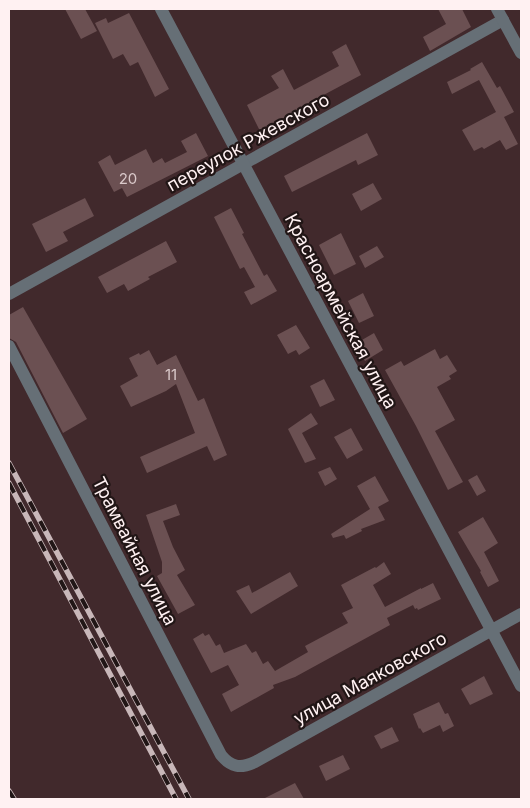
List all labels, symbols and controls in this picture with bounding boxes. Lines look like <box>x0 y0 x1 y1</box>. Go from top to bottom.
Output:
street label: переулок Ржевского <box>163 89 333 195</box>
house number: 20 <box>119 169 137 188</box>
street label: Красноармейская улица <box>281 210 401 412</box>
house number: 11 <box>165 365 177 384</box>
street label: Трамвайная улица <box>88 473 182 629</box>
street label: улица Маяковского <box>290 627 450 729</box>

